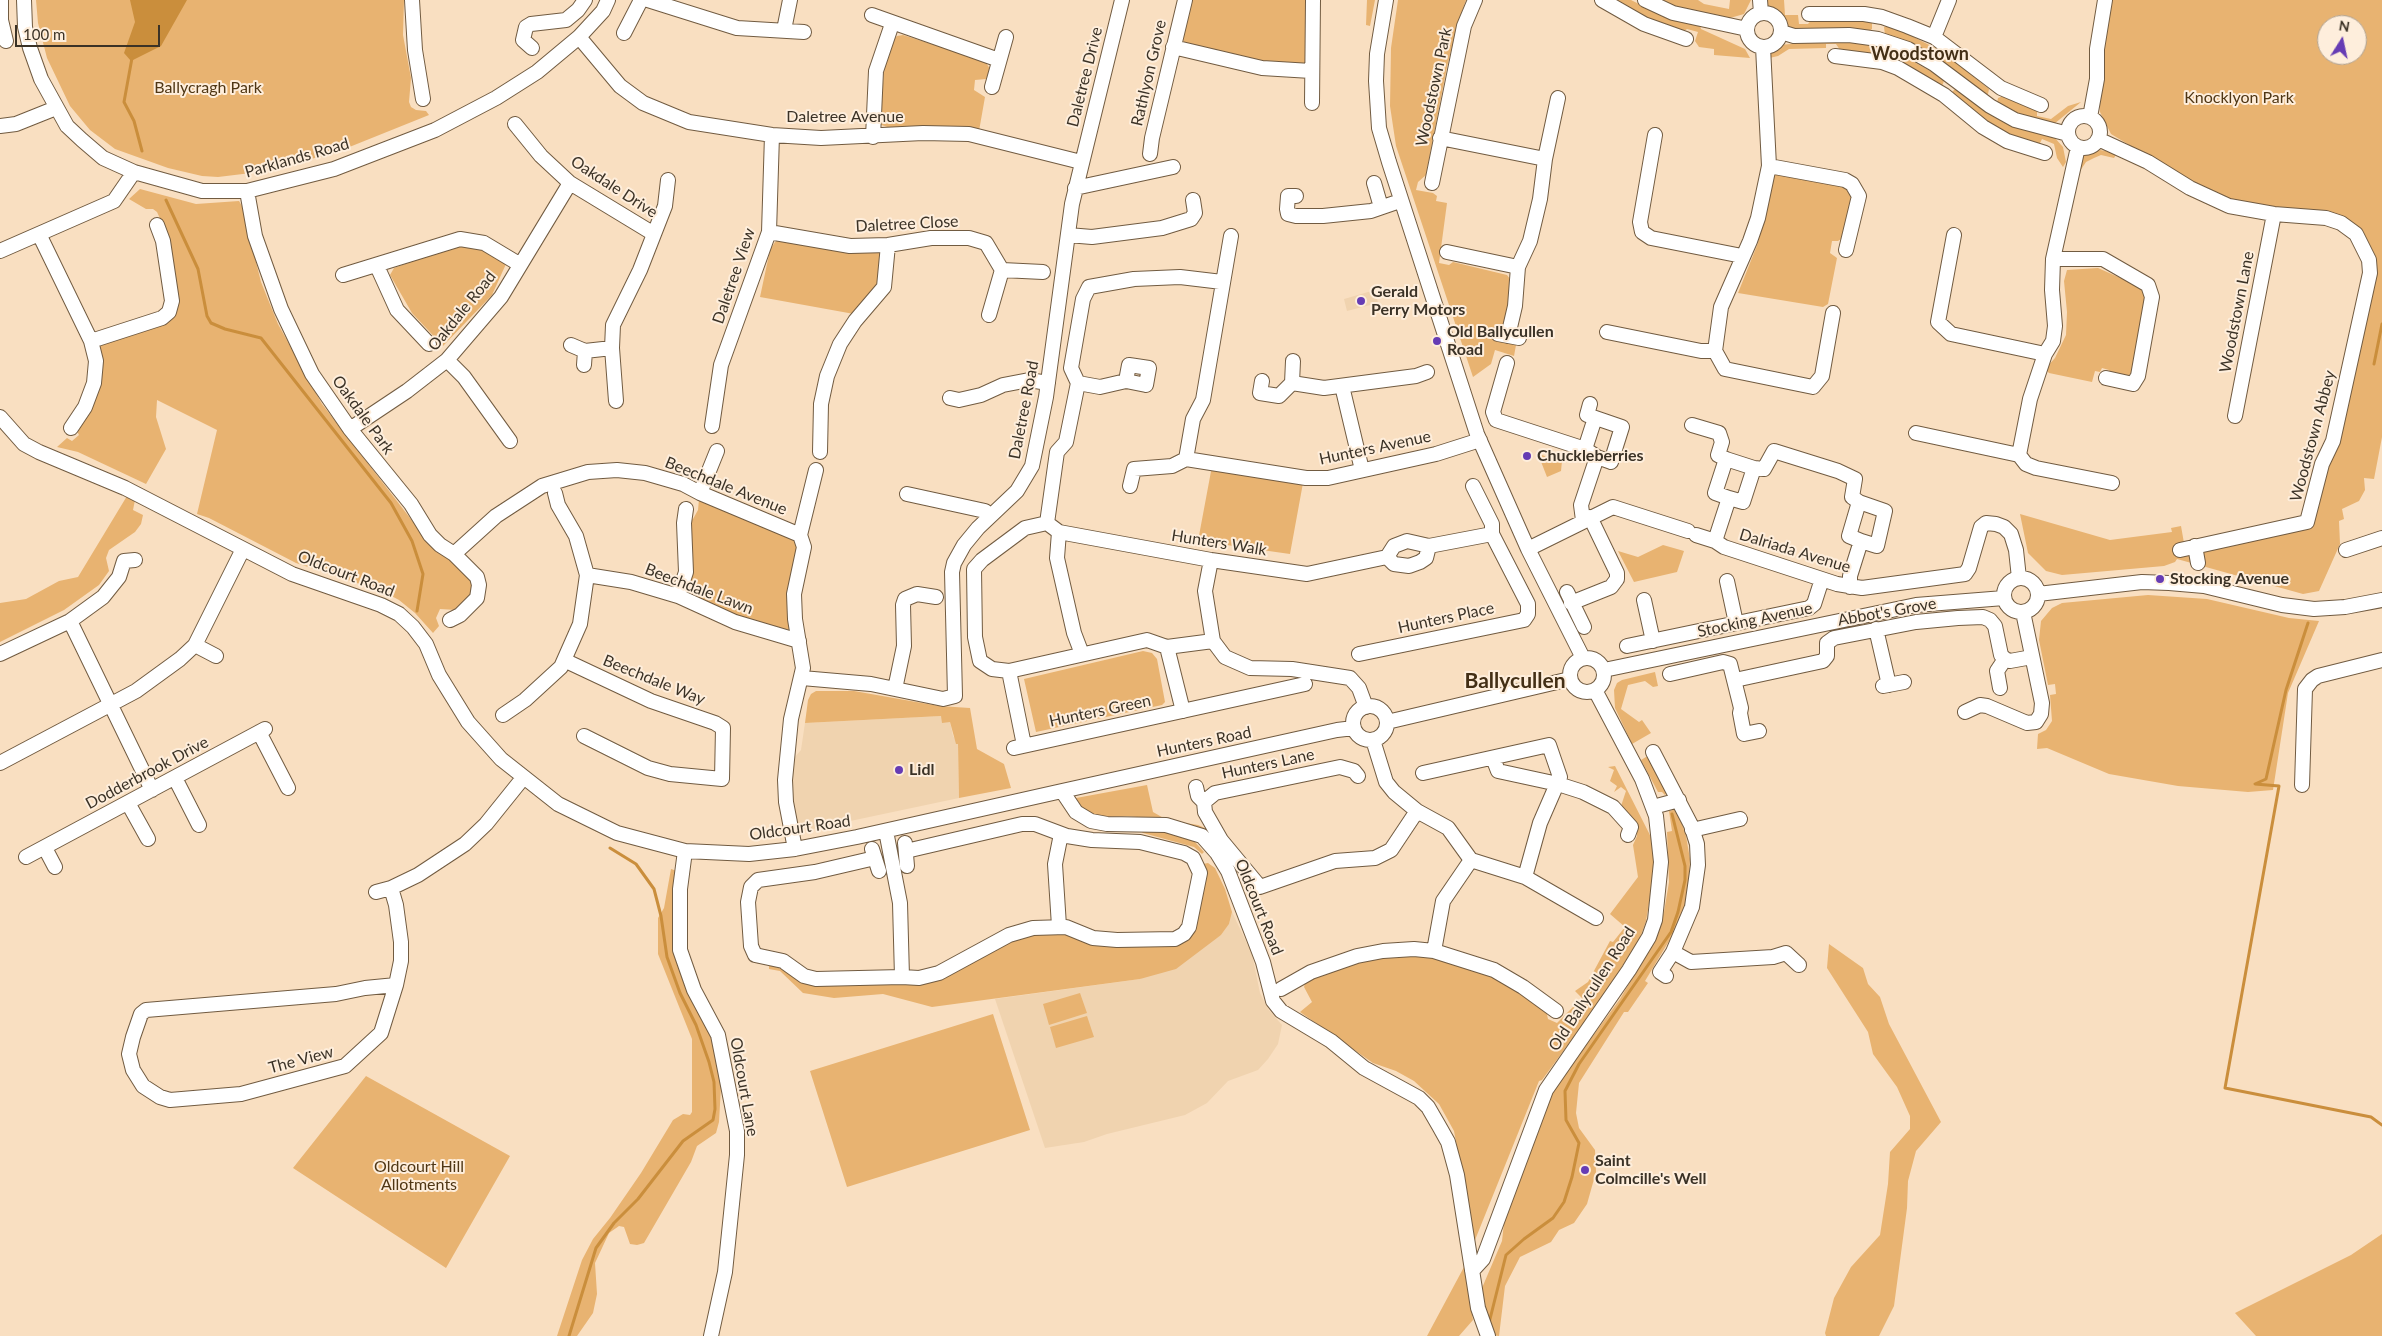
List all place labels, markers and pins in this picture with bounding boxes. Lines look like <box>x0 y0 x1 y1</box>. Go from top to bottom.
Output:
place label: Gerald Perry Motors <box>1371 282 1465 320</box>
marker: Gerald Perry Motors <box>1355 295 1367 307</box>
place label: Old Ballycullen Road <box>1447 322 1554 360</box>
marker: Old Ballycullen Road <box>1431 335 1443 347</box>
place label: Chuckleberries <box>1537 446 1644 466</box>
marker: Chuckleberries <box>1521 450 1533 462</box>
place label: Stocking Avenue <box>2170 569 2289 589</box>
marker: Stocking Avenue <box>2154 573 2166 585</box>
place label: Lidl <box>909 760 934 780</box>
marker: Lidl <box>893 764 905 776</box>
place label: Saint Colmcille's Well <box>1595 1151 1706 1189</box>
marker: Saint Colmcille's Well <box>1579 1164 1591 1176</box>

